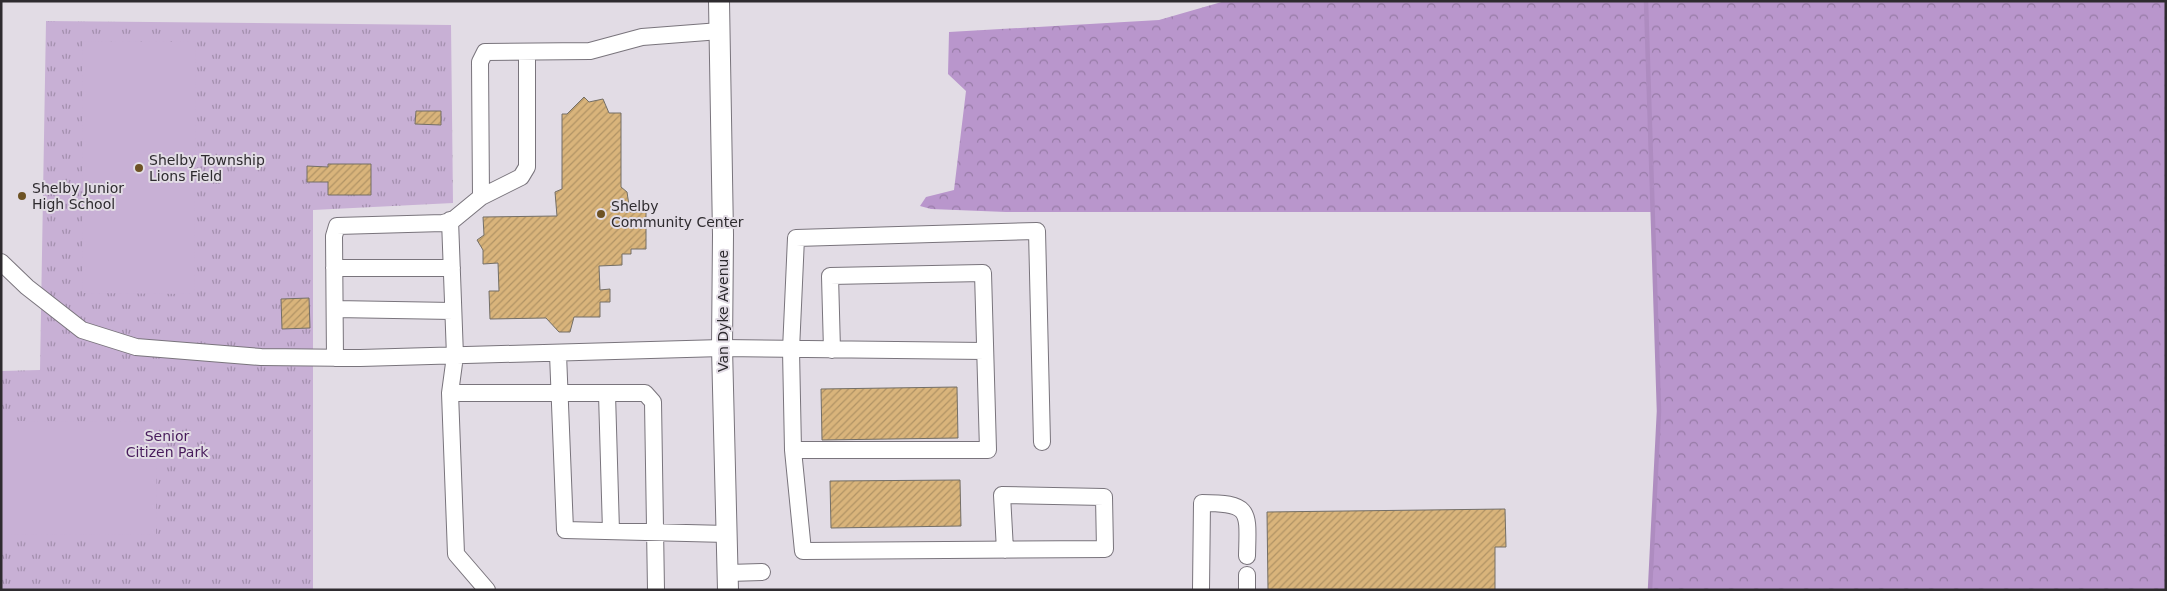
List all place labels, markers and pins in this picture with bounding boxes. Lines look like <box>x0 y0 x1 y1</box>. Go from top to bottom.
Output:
place label: Shelby Township Lions Field <box>149 152 265 184</box>
marker: Shelby Township Lions Field <box>133 162 145 174</box>
place label: Shelby Junior High School <box>32 180 124 212</box>
marker: Shelby Junior High School <box>16 190 28 202</box>
place label: Shelby Community Center <box>611 198 744 230</box>
marker: Shelby Community Center <box>595 208 607 220</box>

